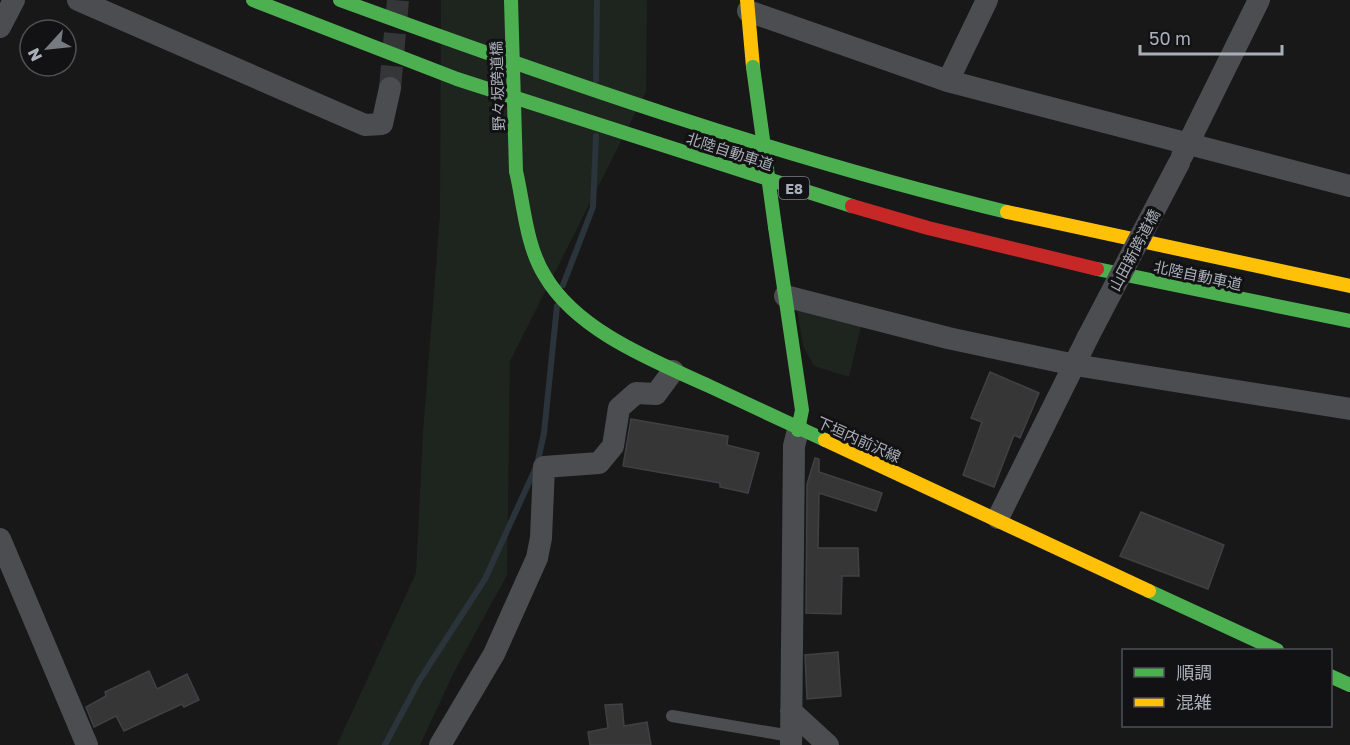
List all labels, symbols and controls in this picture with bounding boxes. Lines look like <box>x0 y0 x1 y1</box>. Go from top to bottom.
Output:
north arrow <box>18 18 78 78</box>
scale bar <box>1140 18 1282 56</box>
text: 50 m <box>1149 27 1191 49</box>
street label: 野々坂跨道橋 <box>486 41 508 131</box>
text: N <box>23 45 46 65</box>
street label: 北陸自動車道 <box>684 129 776 173</box>
road number: E8 <box>779 177 809 199</box>
street label: 山田新跨道橋 <box>1105 206 1163 294</box>
street label: 北陸自動車道 <box>1152 257 1244 293</box>
street label: 下垣内前沢線 <box>814 412 904 466</box>
legend <box>1122 649 1332 727</box>
text: 順調 <box>1176 661 1212 683</box>
text: 混雑 <box>1176 691 1212 713</box>

